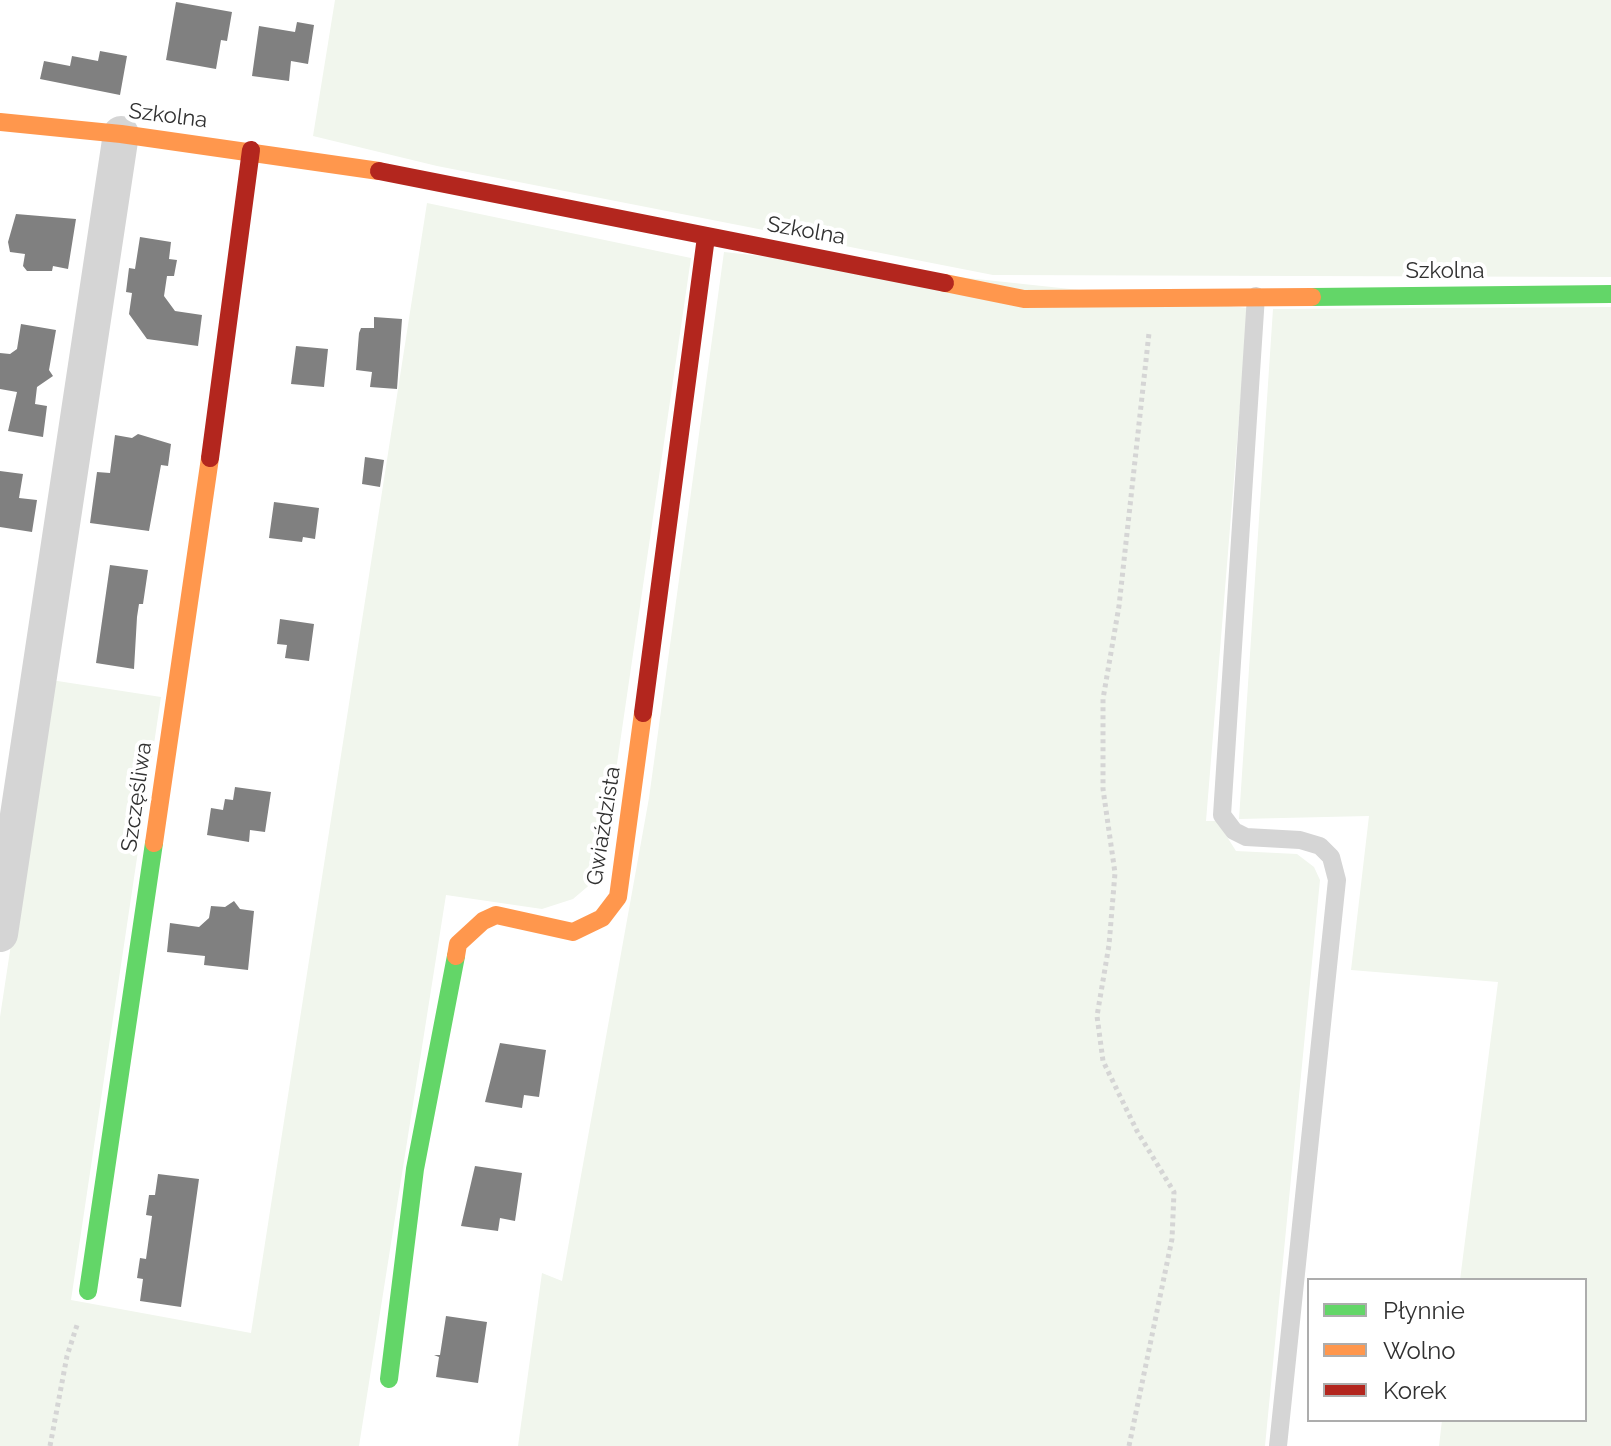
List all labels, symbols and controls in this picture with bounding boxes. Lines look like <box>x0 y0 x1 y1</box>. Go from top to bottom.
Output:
street label: Szkolna <box>127 98 209 134</box>
street label: Szkolna <box>765 211 847 251</box>
street label: Szkolna <box>1405 258 1485 284</box>
street label: Szczęśliwa <box>116 740 158 854</box>
street label: Gwiaździsta <box>582 765 626 887</box>
legend <box>1307 1278 1587 1422</box>
text: Płynnie <box>1383 1296 1465 1325</box>
text: Wolno <box>1383 1336 1456 1365</box>
text: Korek <box>1383 1376 1447 1405</box>

